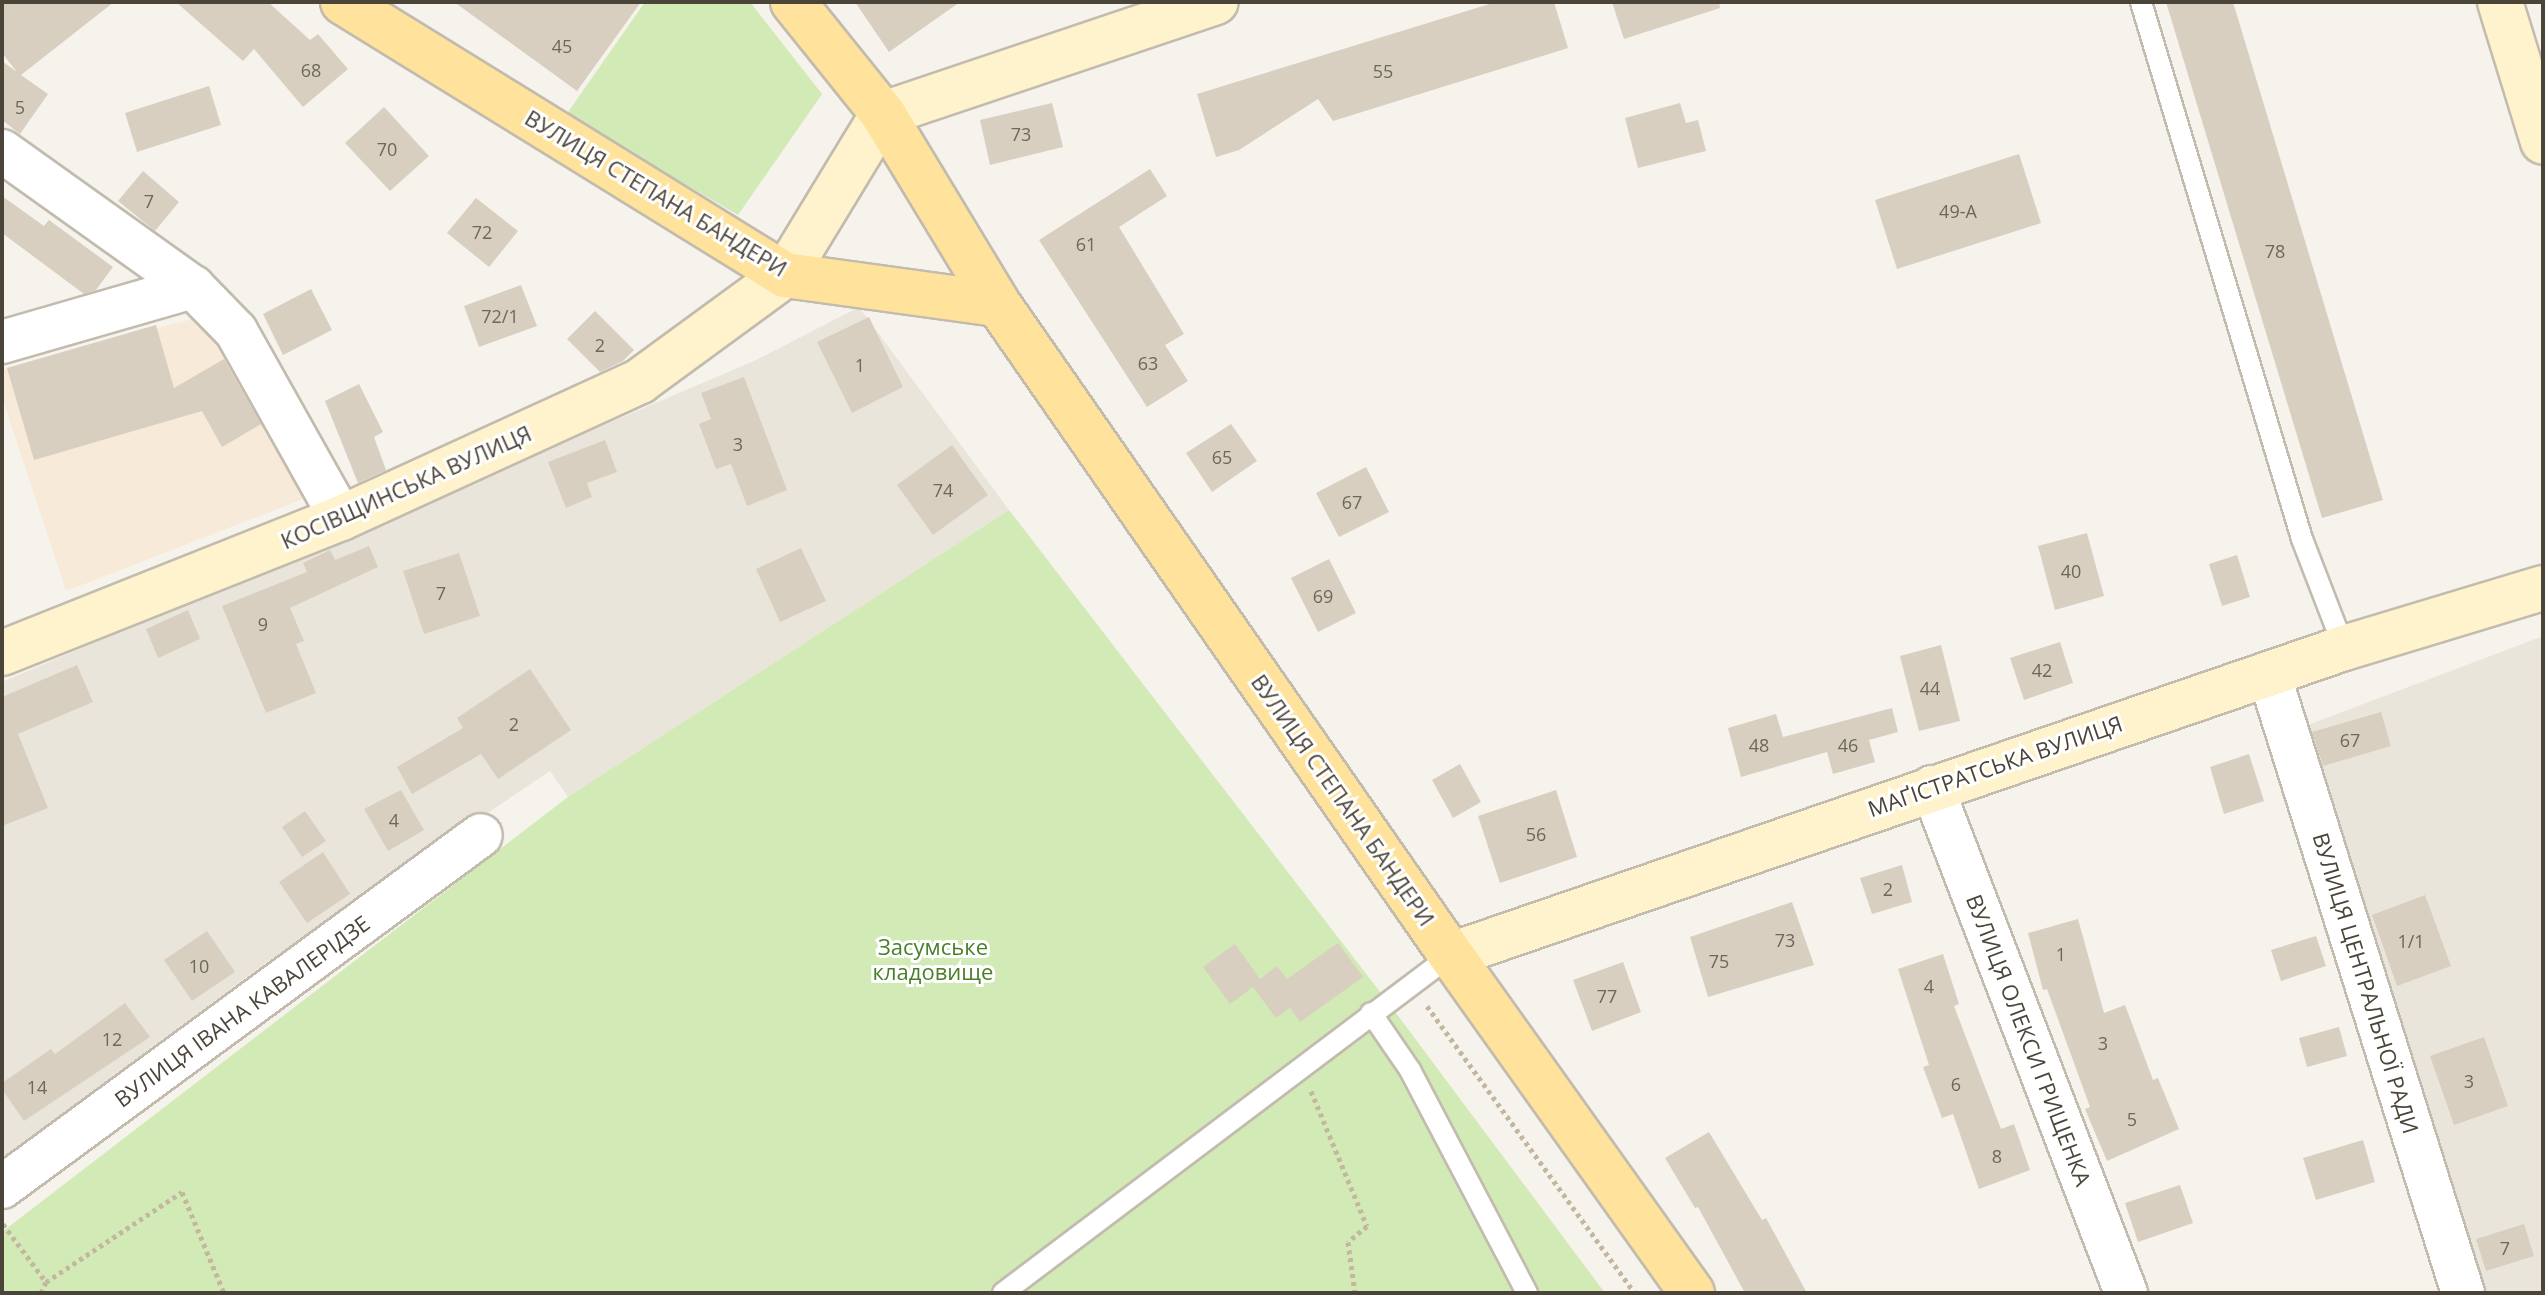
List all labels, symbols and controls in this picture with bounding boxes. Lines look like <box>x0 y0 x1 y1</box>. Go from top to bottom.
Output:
house number: 45 <box>552 35 572 57</box>
house number: 68 <box>301 59 321 81</box>
house number: 55 <box>1373 60 1393 82</box>
house number: 5 <box>15 96 25 118</box>
street label: ВУЛИЦЯ СТЕПАНА БАНДЕРИ <box>520 104 792 282</box>
house number: 73 <box>1011 123 1031 145</box>
house number: 70 <box>377 138 397 160</box>
house number: 7 <box>144 190 154 212</box>
house number: 49-А <box>1939 200 1977 222</box>
house number: 72 <box>472 221 492 243</box>
house number: 61 <box>1076 233 1096 255</box>
house number: 78 <box>2265 240 2285 262</box>
house number: 72/1 <box>481 305 519 327</box>
house number: 2 <box>595 334 605 356</box>
house number: 63 <box>1138 352 1158 374</box>
house number: 1 <box>855 354 865 376</box>
street label: КОСІВЩИНСЬКА ВУЛИЦЯ <box>277 420 535 554</box>
house number: 3 <box>733 433 743 455</box>
house number: 65 <box>1212 446 1232 468</box>
house number: 74 <box>933 479 953 501</box>
house number: 67 <box>1342 491 1362 513</box>
house number: 40 <box>2061 560 2081 582</box>
house number: 7 <box>436 582 446 604</box>
house number: 69 <box>1313 585 1333 607</box>
house number: 9 <box>258 613 268 635</box>
house number: 42 <box>2032 659 2052 681</box>
street label: ВУЛИЦЯ СТЕПАНА БАНДЕРИ <box>1246 669 1440 931</box>
house number: 44 <box>1920 677 1940 699</box>
street label: МАҐІСТРАТСЬКА ВУЛИЦЯ <box>1864 710 2126 822</box>
house number: 2 <box>509 713 519 735</box>
house number: 67 <box>2340 729 2360 751</box>
house number: 48 <box>1749 734 1769 756</box>
house number: 46 <box>1838 734 1858 756</box>
house number: 4 <box>389 809 399 831</box>
house number: 56 <box>1526 823 1546 845</box>
street label: ВУЛИЦЯ ЦЕНТРАЛЬНОЇ РАДИ <box>2308 829 2424 1137</box>
house number: 2 <box>1883 878 1893 900</box>
street label: ВУЛИЦЯ ОЛЕКСИ ГРИЩЕНКА <box>1961 890 2097 1190</box>
street label: ВУЛИЦЯ ІВАНА КАВАЛЕРІДЗЕ <box>109 910 375 1112</box>
house number: 73 <box>1775 929 1795 951</box>
house number: 1/1 <box>2397 930 2425 952</box>
park label: Засумське кладовище <box>873 933 993 984</box>
house number: 1 <box>2056 943 2066 965</box>
house number: 75 <box>1709 950 1729 972</box>
house number: 10 <box>189 955 209 977</box>
house number: 4 <box>1924 975 1934 997</box>
house number: 77 <box>1597 985 1617 1007</box>
house number: 12 <box>102 1028 122 1050</box>
house number: 3 <box>2098 1032 2108 1054</box>
house number: 3 <box>2464 1070 2474 1092</box>
house number: 6 <box>1951 1073 1961 1095</box>
house number: 14 <box>27 1076 47 1098</box>
house number: 5 <box>2127 1108 2137 1130</box>
house number: 8 <box>1992 1145 2002 1167</box>
house number: 7 <box>2500 1237 2510 1259</box>

